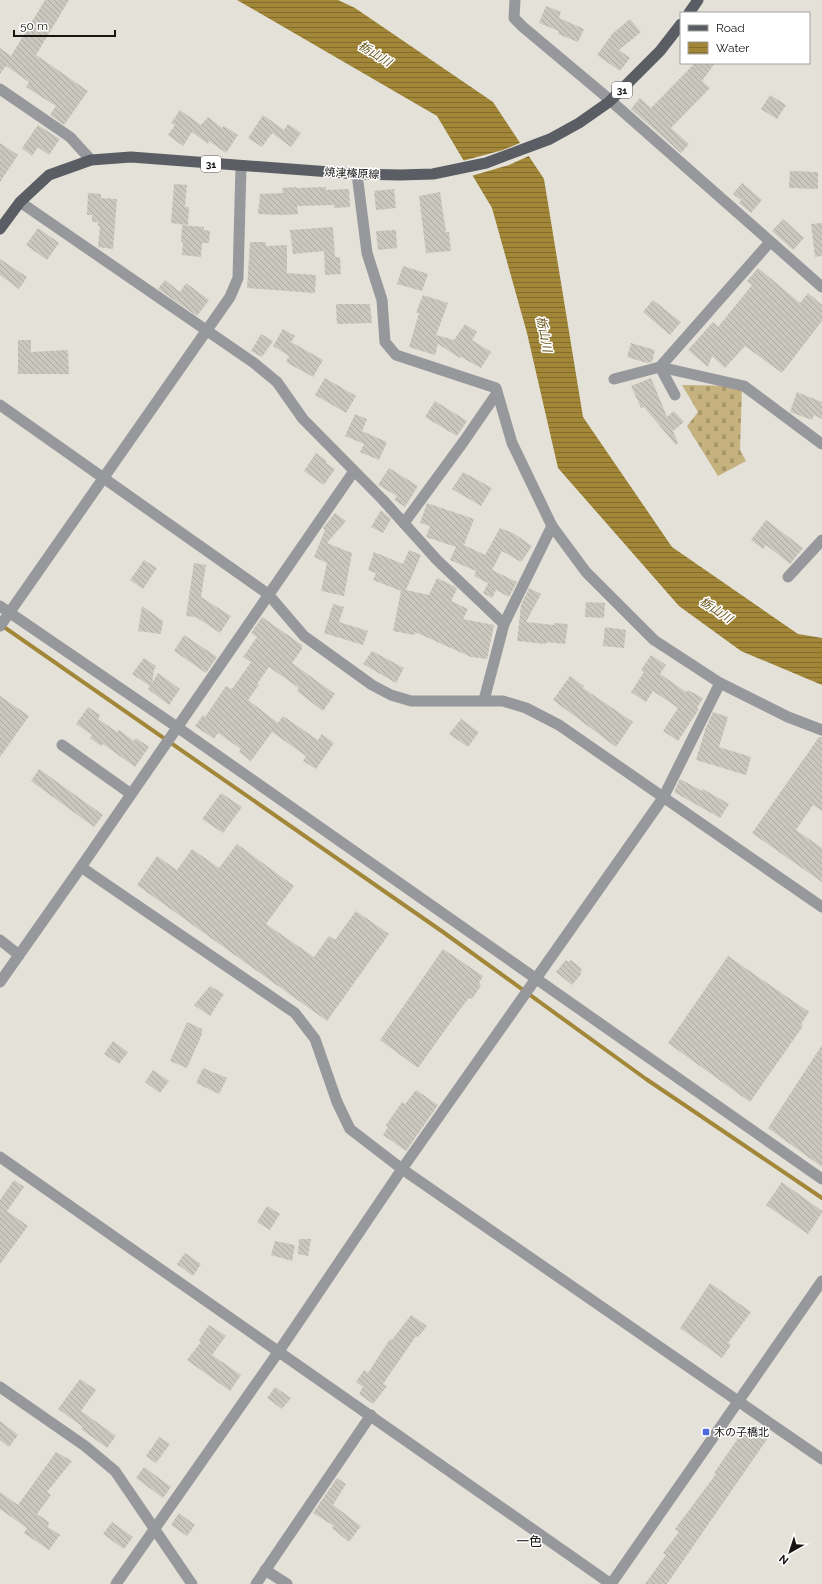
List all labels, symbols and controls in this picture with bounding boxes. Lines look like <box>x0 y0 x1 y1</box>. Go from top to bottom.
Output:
scale bar <box>14 12 115 38</box>
legend <box>680 12 810 64</box>
text: 50 m <box>20 19 48 33</box>
text: Road <box>716 21 745 35</box>
water label: 栃山川 <box>356 39 396 71</box>
text: Water <box>716 41 750 55</box>
road number: 31 <box>612 82 632 98</box>
road number: 31 <box>201 156 221 172</box>
street label: 焼津榛原線 <box>324 166 380 181</box>
water label: 栃山川 <box>534 315 555 355</box>
water label: 栃山川 <box>697 594 736 627</box>
place label: 木の子橋北 <box>714 1426 769 1439</box>
marker: 木の子橋北 <box>701 1427 711 1437</box>
north arrow <box>770 1532 810 1572</box>
district label: 一色 <box>516 1534 542 1549</box>
text: N <box>777 1552 791 1567</box>

